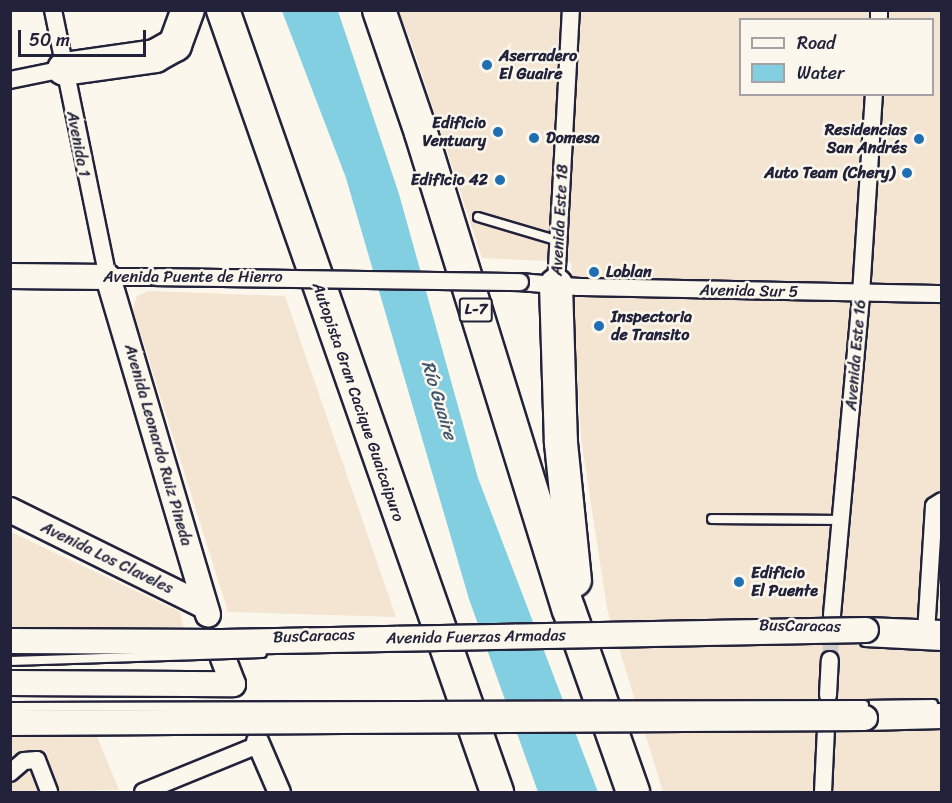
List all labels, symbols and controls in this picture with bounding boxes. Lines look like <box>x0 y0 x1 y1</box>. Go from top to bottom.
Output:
scale bar <box>21 18 148 56</box>
legend <box>739 18 934 96</box>
text: 50 m <box>29 24 70 56</box>
text: Road <box>797 27 836 59</box>
place label: Aserradero El Guaire <box>499 46 577 84</box>
text: Water <box>797 57 844 89</box>
marker: Aserradero El Guaire <box>480 58 494 72</box>
street label: Avenida 1 <box>62 109 94 179</box>
place label: Edificio Ventuary <box>422 113 486 151</box>
place label: Residencias San Andrés <box>825 120 907 158</box>
marker: Edificio Ventuary <box>491 125 505 139</box>
place label: Domesa <box>546 128 600 148</box>
marker: Domesa <box>527 131 541 145</box>
marker: Residencias San Andrés <box>912 132 926 146</box>
place label: Auto Team (Chery) <box>764 163 895 183</box>
street label: Avenida Este 18 <box>547 164 573 276</box>
marker: Auto Team (Chery) <box>900 166 914 180</box>
place label: Edificio 42 <box>411 170 488 190</box>
marker: Edificio 42 <box>493 173 507 187</box>
place label: Loblan <box>606 262 652 282</box>
marker: Loblan <box>587 265 601 279</box>
street label: Avenida Puente de Hierro <box>103 267 283 287</box>
street label: Autopista Gran Cacique Guaicaipuro <box>308 280 408 524</box>
street label: Avenida Sur 5 <box>699 281 799 301</box>
road number: L-7 <box>458 298 494 322</box>
street label: Avenida Este 16 <box>842 299 870 411</box>
place label: Inspectoria de Transito <box>611 307 692 345</box>
marker: Inspectoria de Transito <box>592 319 606 333</box>
street label: Avenida Leonardo Ruiz Pineda <box>120 342 196 548</box>
water label: Río Guaire <box>417 358 461 442</box>
street label: Avenida Los Claveles <box>38 518 176 598</box>
place label: Edificio El Puente <box>751 563 818 601</box>
marker: Edificio El Puente <box>732 575 746 589</box>
street label: BusCaracas <box>759 616 841 636</box>
street label: BusCaracas <box>273 625 355 647</box>
street label: Avenida Fuerzas Armadas <box>386 626 566 648</box>

